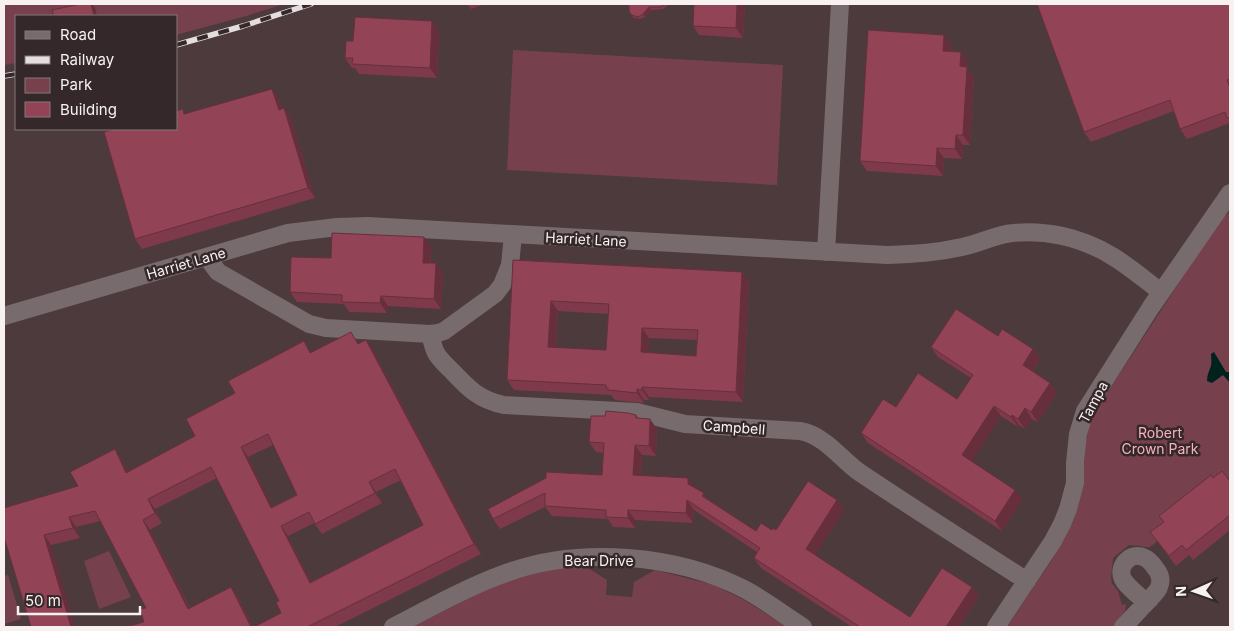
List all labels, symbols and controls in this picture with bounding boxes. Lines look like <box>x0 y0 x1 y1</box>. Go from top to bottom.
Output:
legend <box>15 15 178 130</box>
text: Road <box>60 25 96 44</box>
text: Railway <box>60 50 115 69</box>
text: Park <box>60 75 93 94</box>
text: Building <box>60 100 117 119</box>
street label: Harriet Lane <box>545 228 627 250</box>
street label: Harriet Lane <box>144 244 228 282</box>
street label: Tampa <box>1075 378 1111 426</box>
street label: Campbell <box>702 416 766 438</box>
park label: Robert Crown Park <box>1121 424 1199 457</box>
street label: Bear Drive <box>564 552 634 569</box>
north arrow <box>1169 566 1219 616</box>
scale bar <box>18 584 140 616</box>
text: N <box>1172 586 1189 597</box>
text: 50 m <box>25 591 61 610</box>

